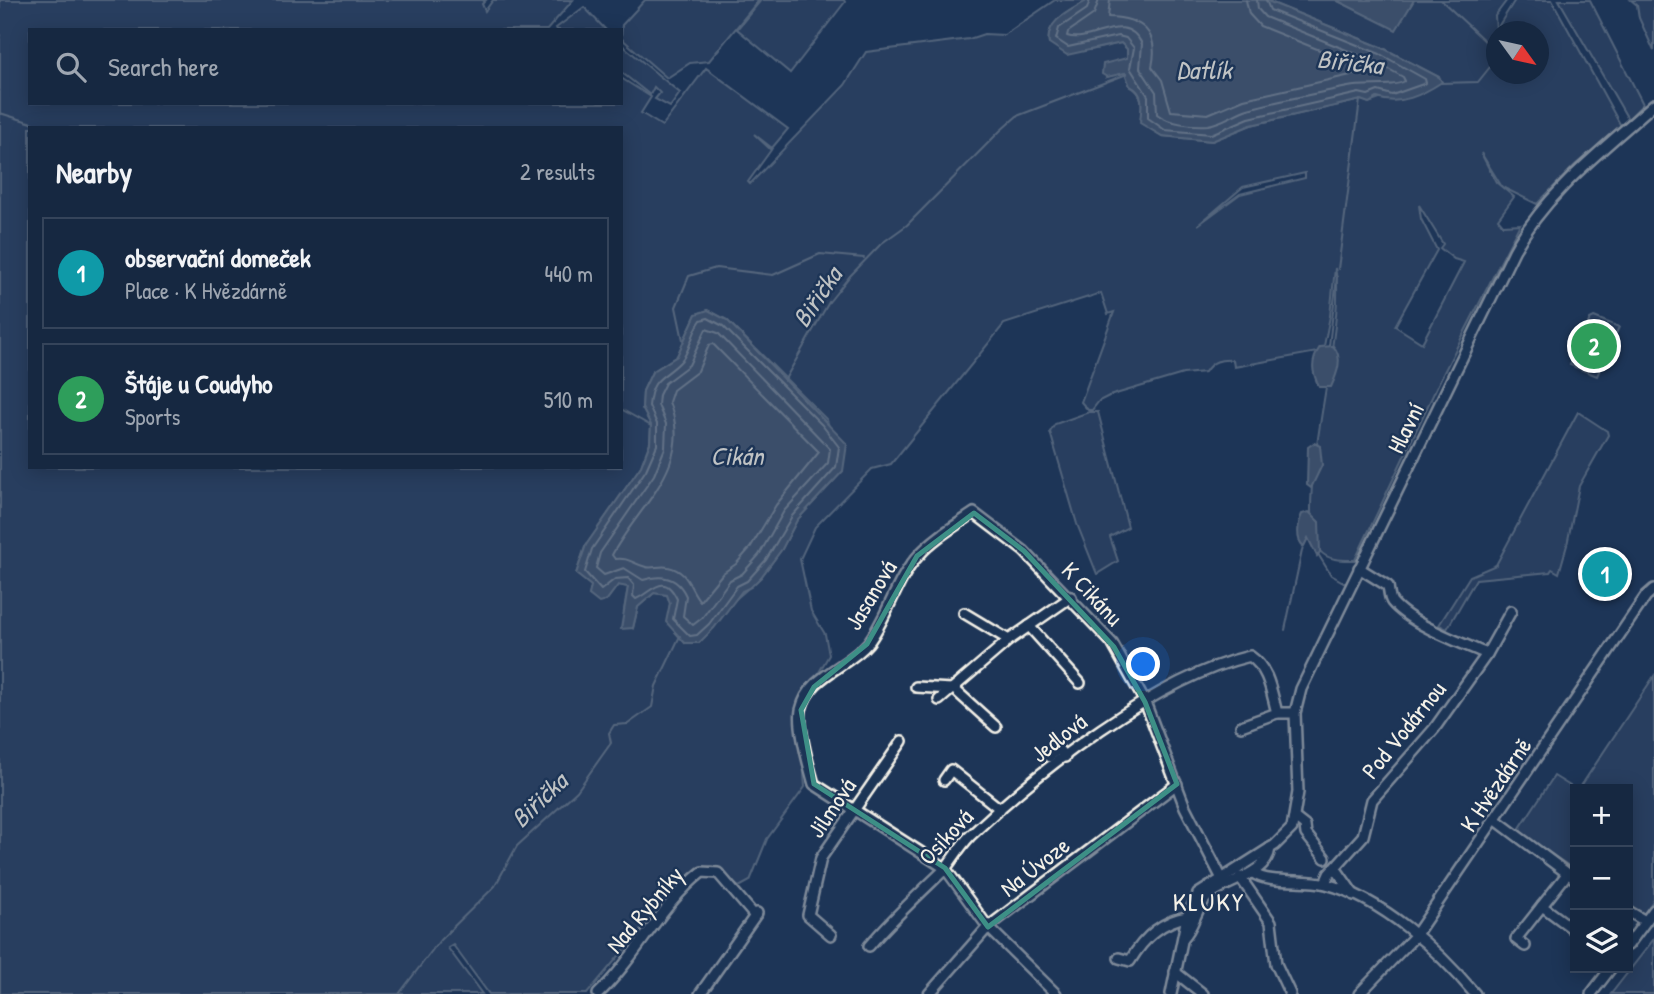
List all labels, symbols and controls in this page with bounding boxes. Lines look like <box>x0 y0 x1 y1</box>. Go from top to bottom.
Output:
north arrow <box>1486 21 1549 84</box>
search box <box>28 28 623 105</box>
water label: Biřička <box>1315 41 1387 83</box>
icon: search <box>52 48 90 86</box>
text: Search here <box>108 49 219 84</box>
water label: Datlík <box>1176 52 1234 87</box>
text: Nearby <box>56 152 132 192</box>
text: 2 results <box>520 156 595 187</box>
text: observační domeček <box>125 240 311 275</box>
water label: Biřička <box>784 257 851 334</box>
text: 1 <box>77 258 85 289</box>
text: 440 m <box>545 258 593 289</box>
text: Place · K Hvězdárně <box>125 275 287 306</box>
pin: 2 <box>1571 320 1617 372</box>
text: Štáje u Coudyho <box>125 366 273 401</box>
text: 2 <box>76 384 86 415</box>
text: 510 m <box>544 384 593 415</box>
street label: Hlavní <box>1379 397 1431 458</box>
text: Sports <box>125 401 180 432</box>
water label: Cikán <box>711 438 766 473</box>
pin: 1 <box>1582 548 1628 600</box>
street label: Jasanová <box>837 553 904 635</box>
street label: K Cikánu <box>1055 554 1131 632</box>
your location <box>1126 647 1160 681</box>
street label: Pod Vodárnou <box>1354 673 1453 785</box>
street label: Jedlová <box>1024 705 1093 769</box>
street label: K Hvězdárně <box>1452 731 1539 838</box>
water label: Biřička <box>503 762 577 835</box>
street label: Jilmová <box>800 771 863 844</box>
map controls <box>1570 784 1633 973</box>
button: + <box>1570 784 1633 847</box>
street label: Osiková <box>911 801 980 872</box>
street label: Na Úvoze <box>993 829 1076 903</box>
button: − <box>1570 847 1633 910</box>
street label: Nad Rybníky <box>598 859 690 960</box>
district label: KLUKY <box>1173 884 1245 919</box>
button: layers <box>1570 910 1633 973</box>

